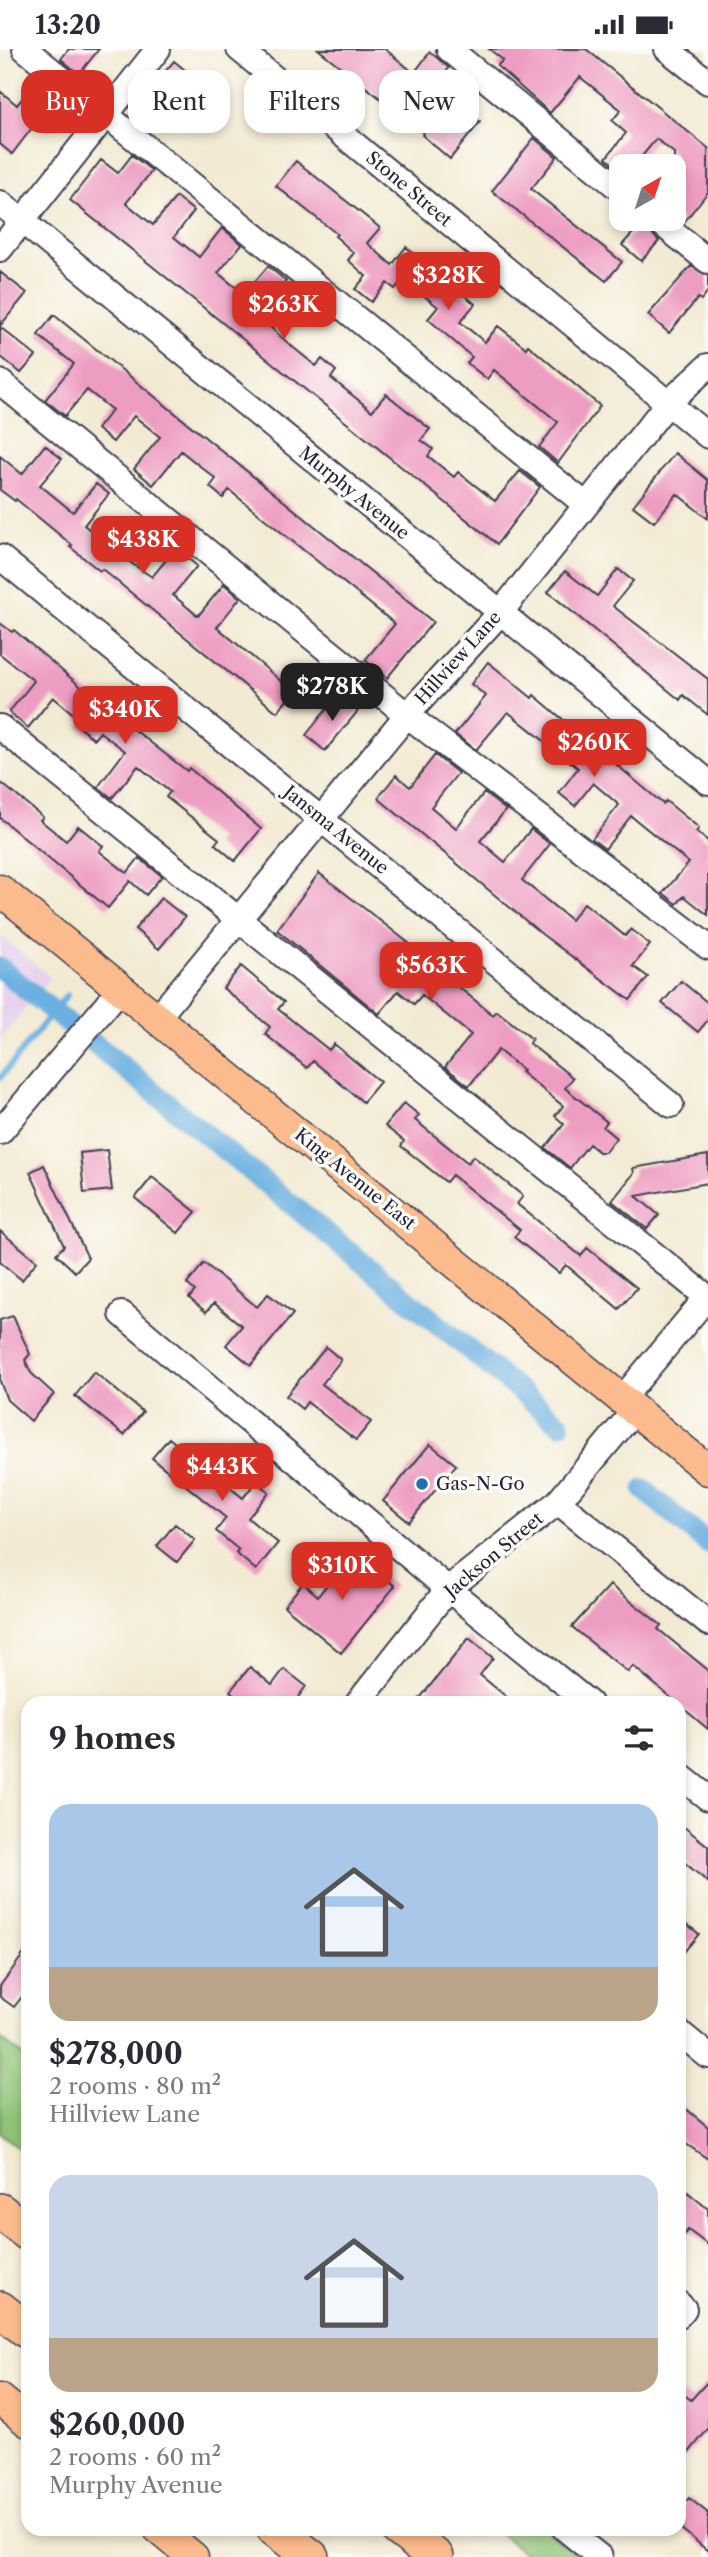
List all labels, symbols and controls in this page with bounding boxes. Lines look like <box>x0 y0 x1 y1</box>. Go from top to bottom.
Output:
text: 13:20 <box>35 9 101 41</box>
chip: Buy <box>21 70 114 133</box>
chip: Rent <box>128 70 230 133</box>
chip: Filters <box>244 70 365 133</box>
chip: New <box>379 70 479 133</box>
street label: Stone Street <box>362 147 457 232</box>
north arrow <box>609 154 686 231</box>
map controls <box>609 154 686 231</box>
pin: $328K <box>399 253 497 312</box>
text: $328K <box>412 261 484 289</box>
pin: $263K <box>235 281 333 341</box>
text: $263K <box>248 290 320 318</box>
street label: Murphy Avenue <box>294 442 414 544</box>
pin: $438K <box>94 517 192 576</box>
text: $438K <box>107 525 179 553</box>
street label: Hillview Lane <box>410 607 506 709</box>
pin: $278K <box>283 663 381 723</box>
text: $278K <box>297 672 367 700</box>
pin: $340K <box>76 687 174 746</box>
text: $340K <box>89 695 161 723</box>
pin: $260K <box>545 719 643 779</box>
text: $260K <box>557 728 631 756</box>
street label: Jansma Avenue <box>277 779 393 879</box>
pin: $563K <box>382 943 480 1002</box>
text: $563K <box>396 951 466 979</box>
street label: King Avenue East <box>290 1124 420 1235</box>
pin: $443K <box>173 1443 271 1503</box>
text: $443K <box>186 1452 258 1480</box>
place label: Gas-N-Go <box>436 1473 525 1495</box>
marker: Gas-N-Go <box>414 1476 430 1492</box>
street label: Jackson Street <box>438 1507 548 1604</box>
pin: $310K <box>293 1543 391 1602</box>
text: $310K <box>307 1551 377 1579</box>
icon: filters <box>620 1719 658 1757</box>
text: 9 homes <box>49 1720 176 1757</box>
icon: home <box>291 1849 417 1975</box>
text: $278,000 <box>49 2035 183 2072</box>
text: 2 rooms · 80 m² <box>49 2072 221 2100</box>
text: Hillview Lane <box>49 2100 200 2128</box>
icon: home <box>291 2220 417 2346</box>
text: $260,000 <box>49 2406 185 2443</box>
text: 2 rooms · 60 m² <box>49 2443 221 2471</box>
text: Murphy Avenue <box>49 2471 223 2499</box>

